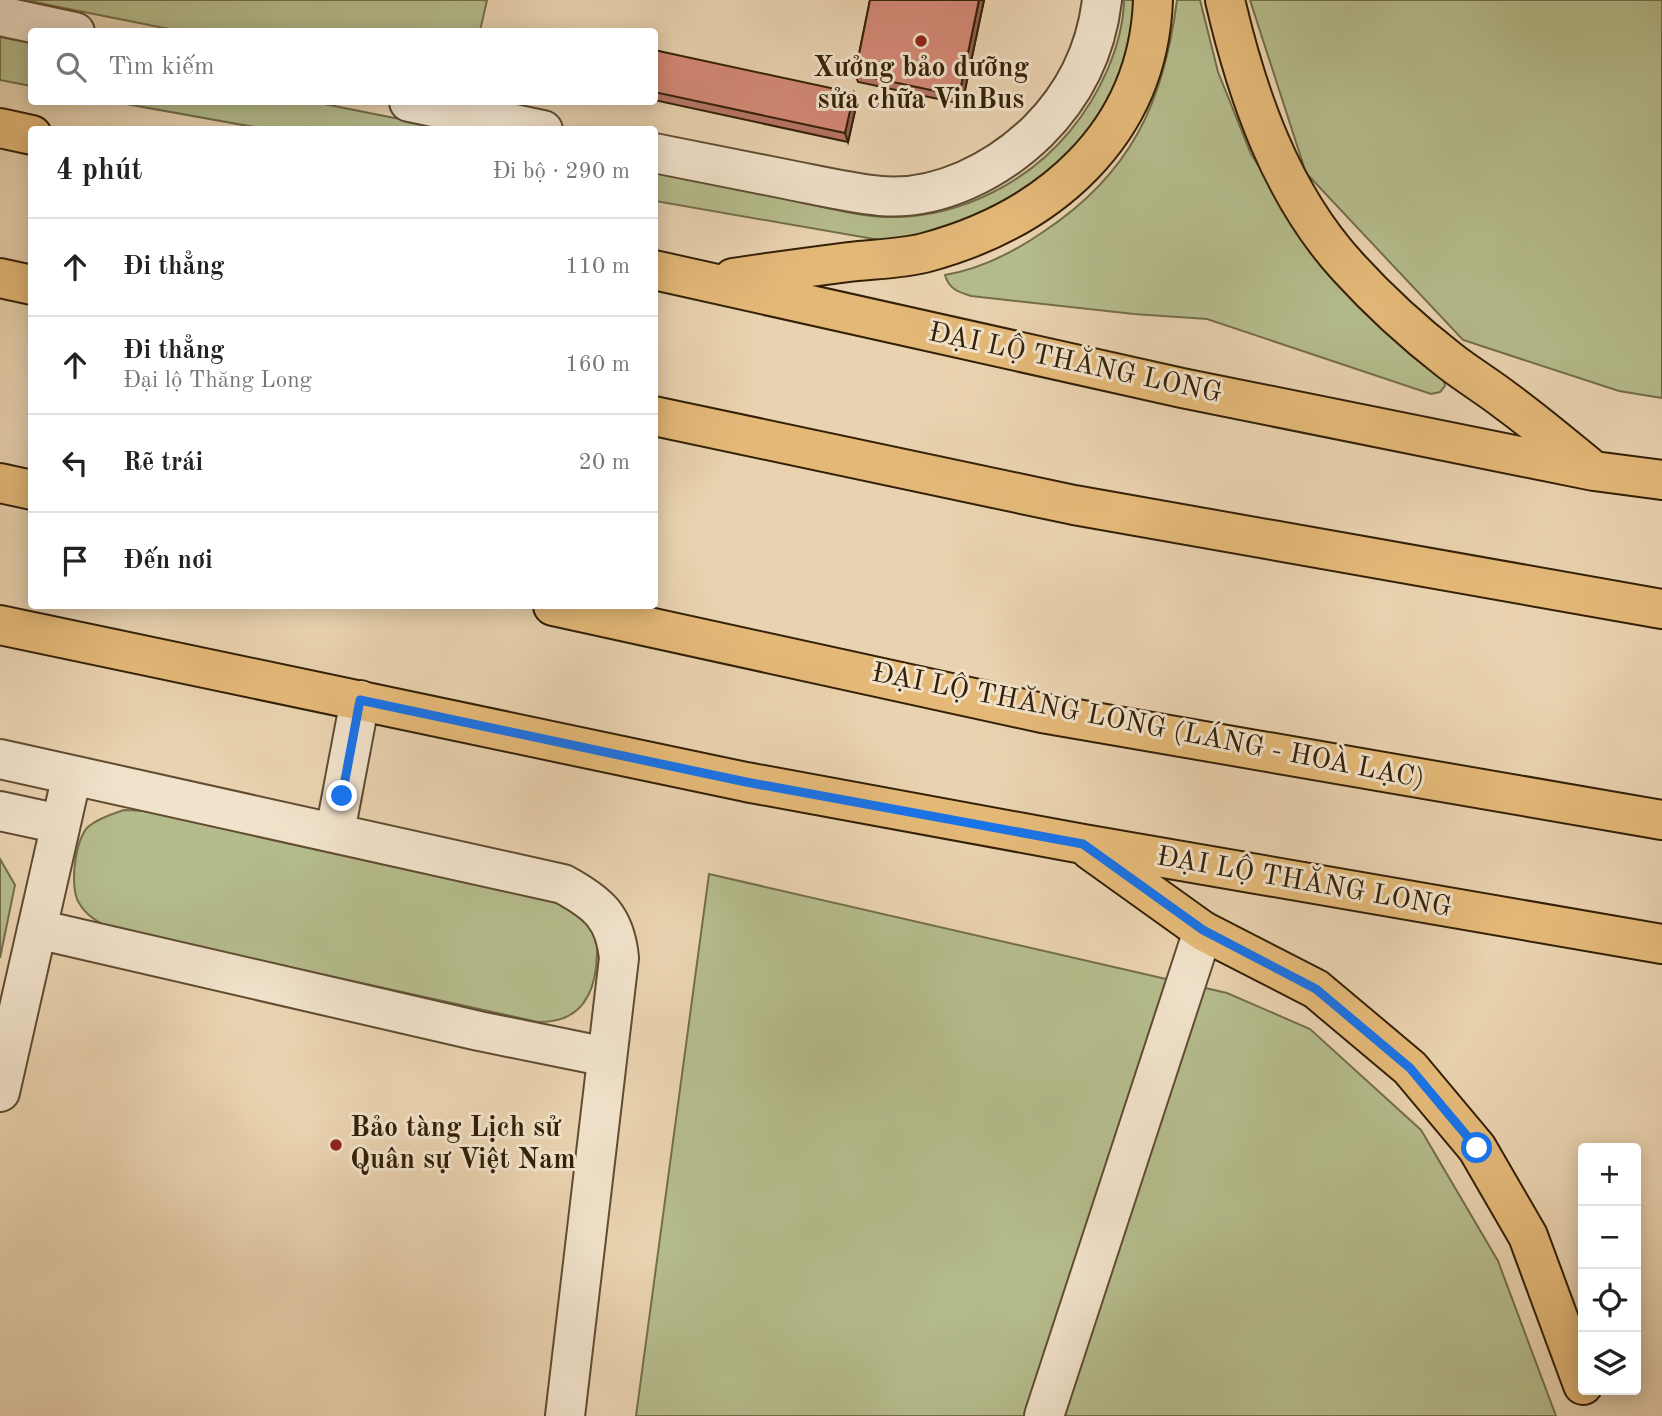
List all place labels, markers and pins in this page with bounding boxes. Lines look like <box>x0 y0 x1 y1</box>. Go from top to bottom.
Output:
marker: Xưởng bảo dưỡng sửa chữa VinBus <box>913 33 929 49</box>
place label: Xưởng bảo dưỡng sửa chữa VinBus <box>813 55 1030 115</box>
place label: Bảo tàng Lịch sử Quân sự Việt Nam <box>350 1115 576 1175</box>
marker: Bảo tàng Lịch sử Quân sự Việt Nam <box>328 1137 344 1153</box>

